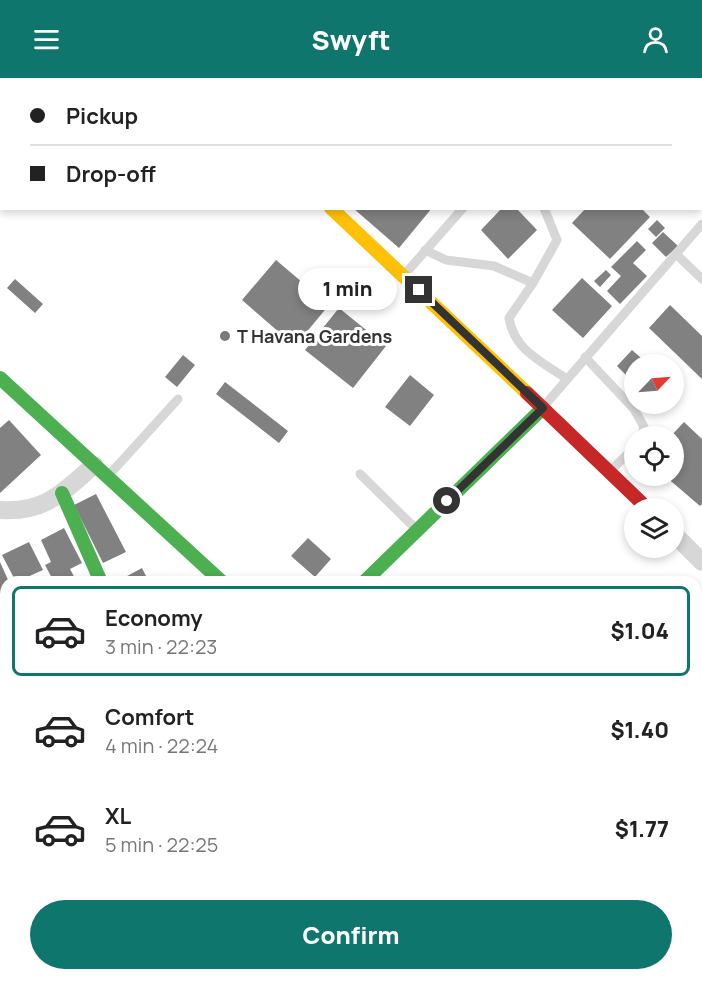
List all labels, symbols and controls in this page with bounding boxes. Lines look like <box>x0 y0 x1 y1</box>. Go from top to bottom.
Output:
text: Swyft <box>312 21 390 58</box>
icon: menu <box>30 23 63 56</box>
icon: person <box>639 23 672 56</box>
text: Pickup <box>66 101 138 131</box>
text: Drop-off <box>66 159 156 189</box>
callout: 1 min <box>299 269 398 311</box>
text: 1 min <box>322 275 373 302</box>
route end <box>405 276 432 303</box>
place label: T Havana Gardens <box>237 324 392 348</box>
marker: T Havana Gardens <box>218 329 232 343</box>
north arrow <box>624 354 684 414</box>
map controls <box>624 354 684 558</box>
button: locate <box>624 426 684 486</box>
route start <box>433 487 460 514</box>
button: layers <box>624 498 684 558</box>
text: Economy <box>105 603 203 633</box>
icon: car <box>33 604 87 658</box>
text: $1.04 <box>610 616 669 646</box>
text: 3 min · 22:23 <box>105 633 217 660</box>
text: Comfort <box>105 702 194 732</box>
icon: car <box>33 703 87 757</box>
text: $1.40 <box>610 715 669 745</box>
text: 4 min · 22:24 <box>105 732 218 759</box>
text: XL <box>105 801 131 831</box>
icon: car <box>33 802 87 856</box>
text: $1.77 <box>615 814 669 844</box>
text: 5 min · 22:25 <box>105 831 218 858</box>
button: Confirm <box>30 900 672 969</box>

